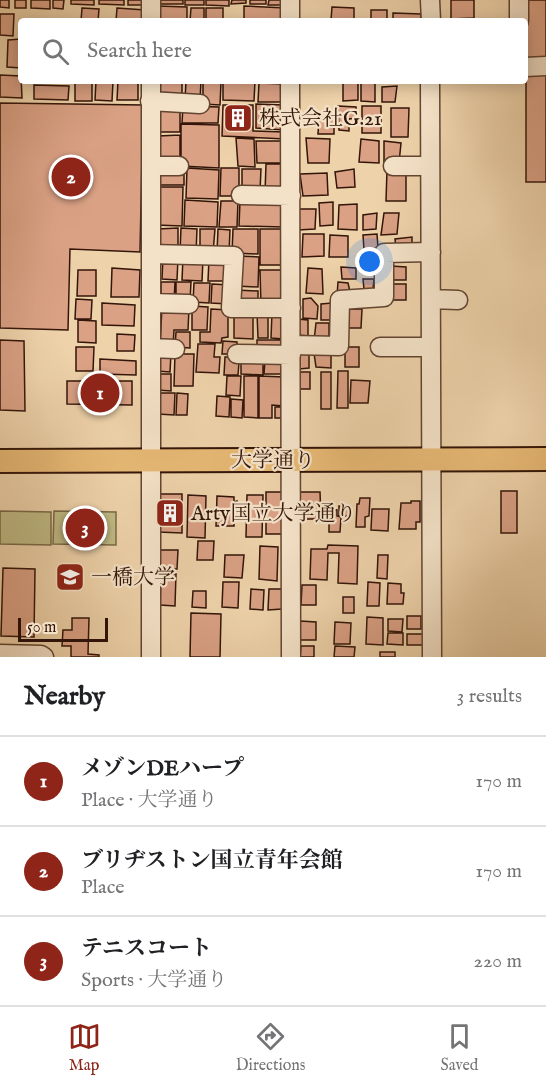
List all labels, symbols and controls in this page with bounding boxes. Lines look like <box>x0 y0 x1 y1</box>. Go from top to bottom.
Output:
search box <box>18 18 528 84</box>
icon: search <box>39 35 72 68</box>
text: Search here <box>87 37 192 65</box>
building icon: 株式会社G.21 <box>222 102 254 134</box>
place label: 株式会社G.21 <box>259 106 382 133</box>
pin: 2 <box>52 154 90 200</box>
your location <box>355 247 384 276</box>
pin: 1 <box>80 370 120 416</box>
street label: 大学通り <box>231 448 315 475</box>
building icon: Arty国立大学通り <box>154 497 186 529</box>
place label: Arty国立大学通り <box>190 501 356 528</box>
pin: 3 <box>66 506 104 550</box>
school or university icon: 一橋大学 <box>54 561 86 593</box>
place label: 一橋大学 <box>91 565 175 592</box>
scale bar <box>18 615 108 642</box>
text: 50 m <box>27 618 56 638</box>
text: Nearby <box>24 680 105 713</box>
text: 3 results <box>457 684 522 709</box>
text: メゾンDEハープ <box>81 755 244 783</box>
text: 1 <box>40 769 47 794</box>
text: 170 m <box>476 769 522 794</box>
text: Place · 大学通り <box>81 788 218 813</box>
text: ブリヂストン国立青年会館 <box>81 847 343 875</box>
text: 2 <box>39 859 48 884</box>
text: 170 m <box>476 859 522 884</box>
text: Place <box>81 875 124 900</box>
text: テニスコート <box>81 935 212 963</box>
text: 3 <box>40 949 47 974</box>
text: 220 m <box>474 949 522 974</box>
text: Sports · 大学通り <box>81 968 227 993</box>
tab: Map <box>68 1020 101 1076</box>
tab: Directions <box>236 1020 305 1076</box>
tab: Saved <box>441 1020 478 1076</box>

